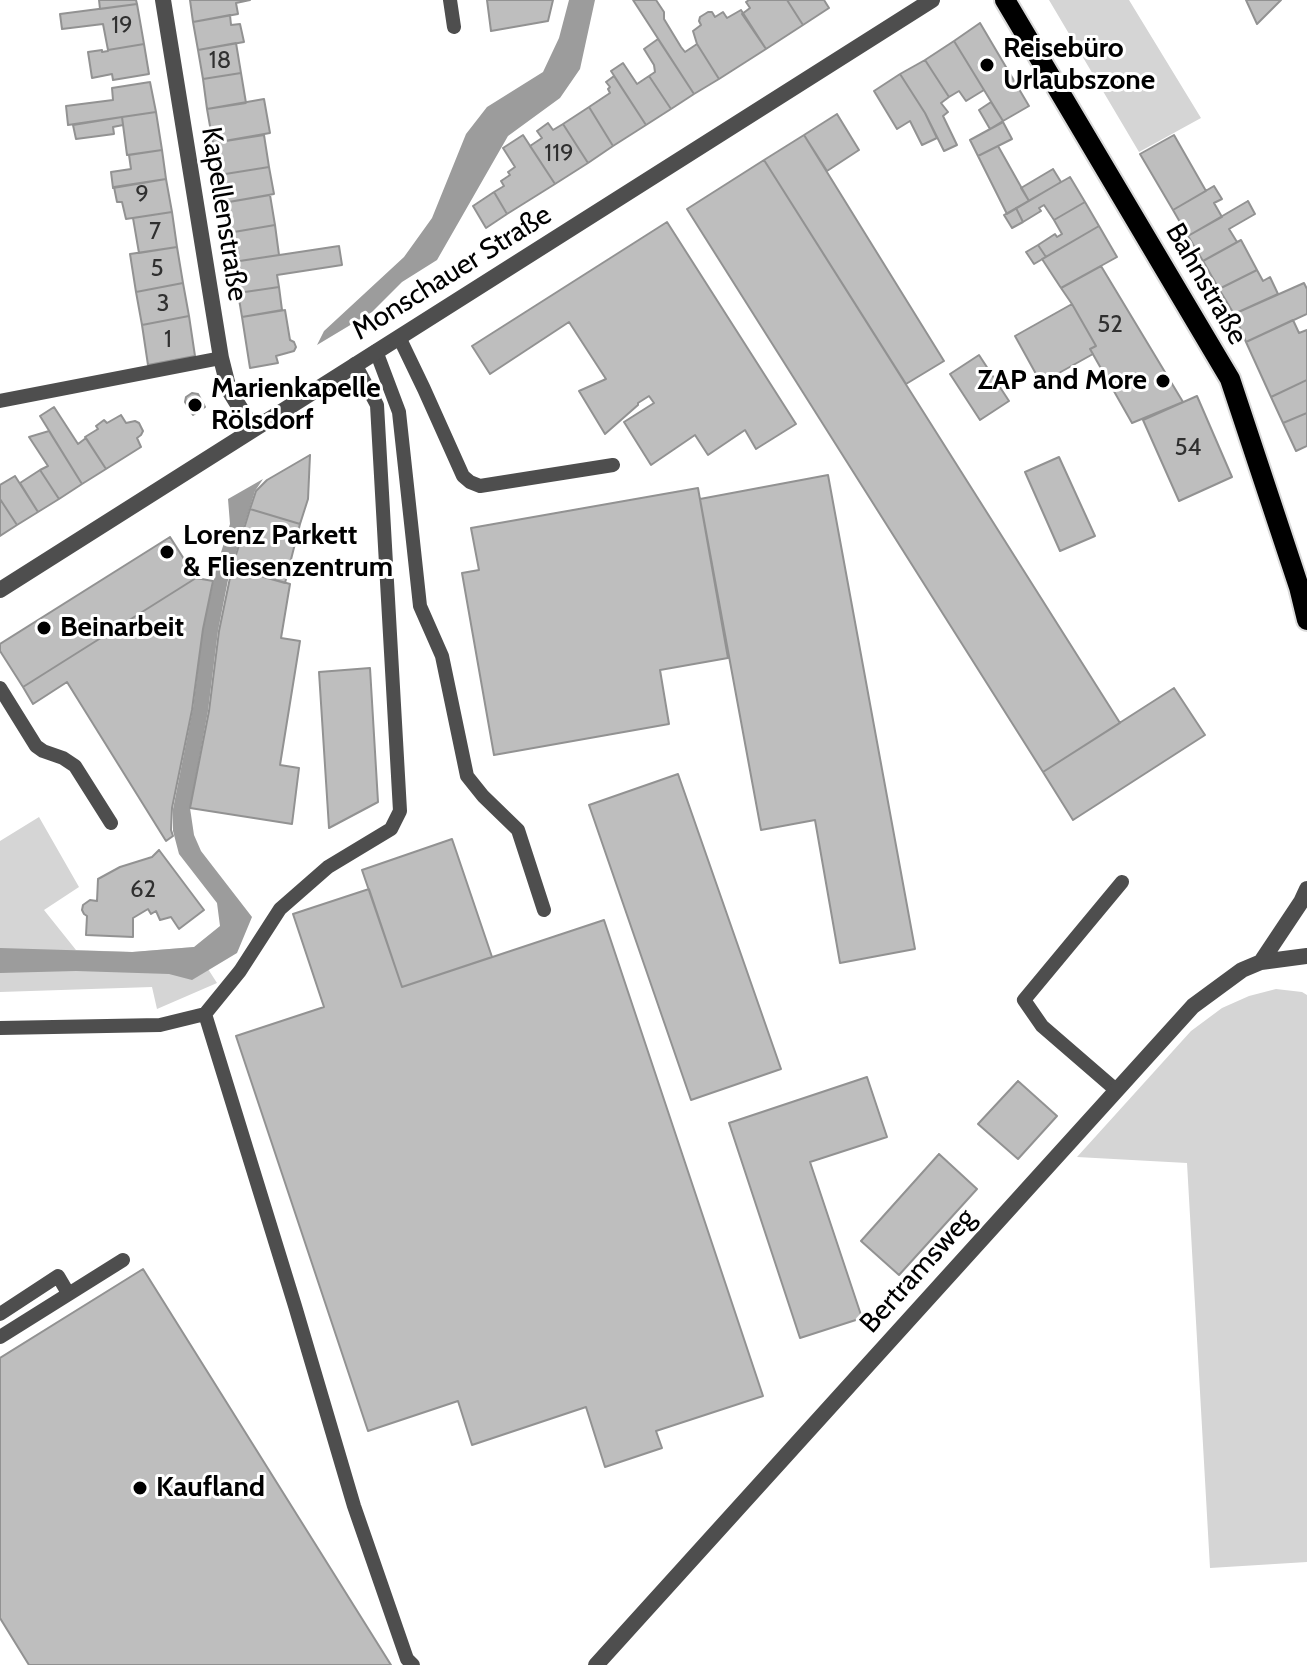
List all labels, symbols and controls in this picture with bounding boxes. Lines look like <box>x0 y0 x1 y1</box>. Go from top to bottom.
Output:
house number: 19 <box>111 12 133 40</box>
place label: Reisebüro Urlaubszone <box>1003 32 1155 98</box>
house number: 18 <box>209 47 231 75</box>
marker: Reisebüro Urlaubszone <box>978 56 996 74</box>
street label: Kapellenstraße <box>194 125 254 303</box>
house number: 119 <box>544 140 574 168</box>
house number: 9 <box>135 181 149 209</box>
street label: Monschauer Straße <box>346 198 558 348</box>
street label: Bahnstraße <box>1158 217 1254 351</box>
house number: 7 <box>149 218 161 246</box>
house number: 5 <box>151 255 163 283</box>
house number: 3 <box>157 290 169 318</box>
house number: 52 <box>1097 311 1123 339</box>
house number: 1 <box>164 326 172 354</box>
place label: ZAP and More <box>977 364 1147 398</box>
place label: Marienkapelle Rölsdorf <box>211 372 381 438</box>
marker: ZAP and More <box>1154 372 1172 390</box>
marker: Marienkapelle Rölsdorf <box>186 396 204 414</box>
house number: 54 <box>1175 434 1201 462</box>
place label: Lorenz Parkett & Fliesenzentrum <box>183 519 393 585</box>
marker: Lorenz Parkett & Fliesenzentrum <box>158 543 176 561</box>
place label: Beinarbeit <box>60 611 184 645</box>
marker: Beinarbeit <box>35 619 53 637</box>
house number: 62 <box>130 876 156 904</box>
street label: Bertramsweg <box>853 1202 983 1340</box>
place label: Kaufland <box>156 1471 265 1505</box>
marker: Kaufland <box>131 1479 149 1497</box>

